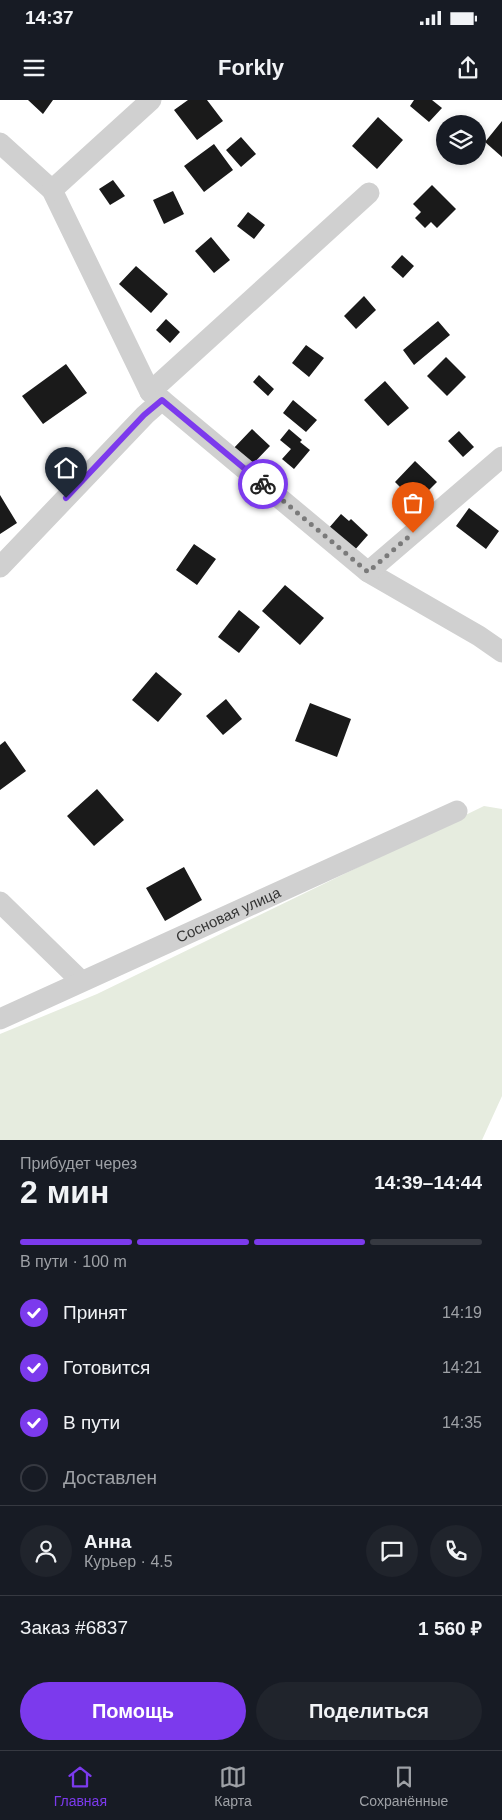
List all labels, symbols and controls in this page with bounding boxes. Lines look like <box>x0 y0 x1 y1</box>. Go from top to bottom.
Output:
text: 14:37 <box>25 7 74 28</box>
icon: menu <box>20 54 48 82</box>
icon: share <box>454 54 482 82</box>
text: Forkly <box>218 55 284 80</box>
map controls <box>436 115 486 165</box>
button: layers <box>436 115 486 165</box>
pin <box>45 447 87 498</box>
icon: home <box>52 454 80 482</box>
courier <box>238 459 288 509</box>
icon: bike <box>249 470 277 498</box>
pin <box>392 482 434 533</box>
icon: bag <box>399 489 427 517</box>
street label: Сосновая улица <box>173 883 284 946</box>
text: Прибудет через <box>20 1155 137 1172</box>
text: 14:39–14:44 <box>374 1172 482 1193</box>
text: 2 мин <box>20 1174 109 1210</box>
text: В пути · 100 m <box>20 1253 127 1270</box>
icon: check <box>20 1299 48 1327</box>
text: Принят <box>63 1302 127 1323</box>
text: 14:19 <box>442 1304 482 1321</box>
icon: check <box>20 1354 48 1382</box>
text: Готовится <box>63 1357 150 1378</box>
text: 14:21 <box>442 1359 482 1376</box>
icon: check <box>20 1409 48 1437</box>
text: В пути <box>63 1412 120 1433</box>
text: 14:35 <box>442 1414 482 1431</box>
text: Доставлен <box>63 1467 157 1488</box>
button: person <box>20 1525 72 1577</box>
button: chat <box>366 1525 418 1577</box>
button: phone <box>430 1525 482 1577</box>
text: Анна <box>84 1531 131 1552</box>
text: Курьер · 4.5 <box>84 1553 173 1570</box>
text: Заказ #6837 <box>20 1617 128 1638</box>
text: 1 560 ₽ <box>418 1618 482 1639</box>
button: Помощь <box>20 1682 246 1740</box>
button: Поделиться <box>256 1682 482 1740</box>
tab: Главная <box>54 1763 107 1809</box>
tab: Карта <box>214 1763 252 1809</box>
tab: Сохранённые <box>359 1763 448 1809</box>

